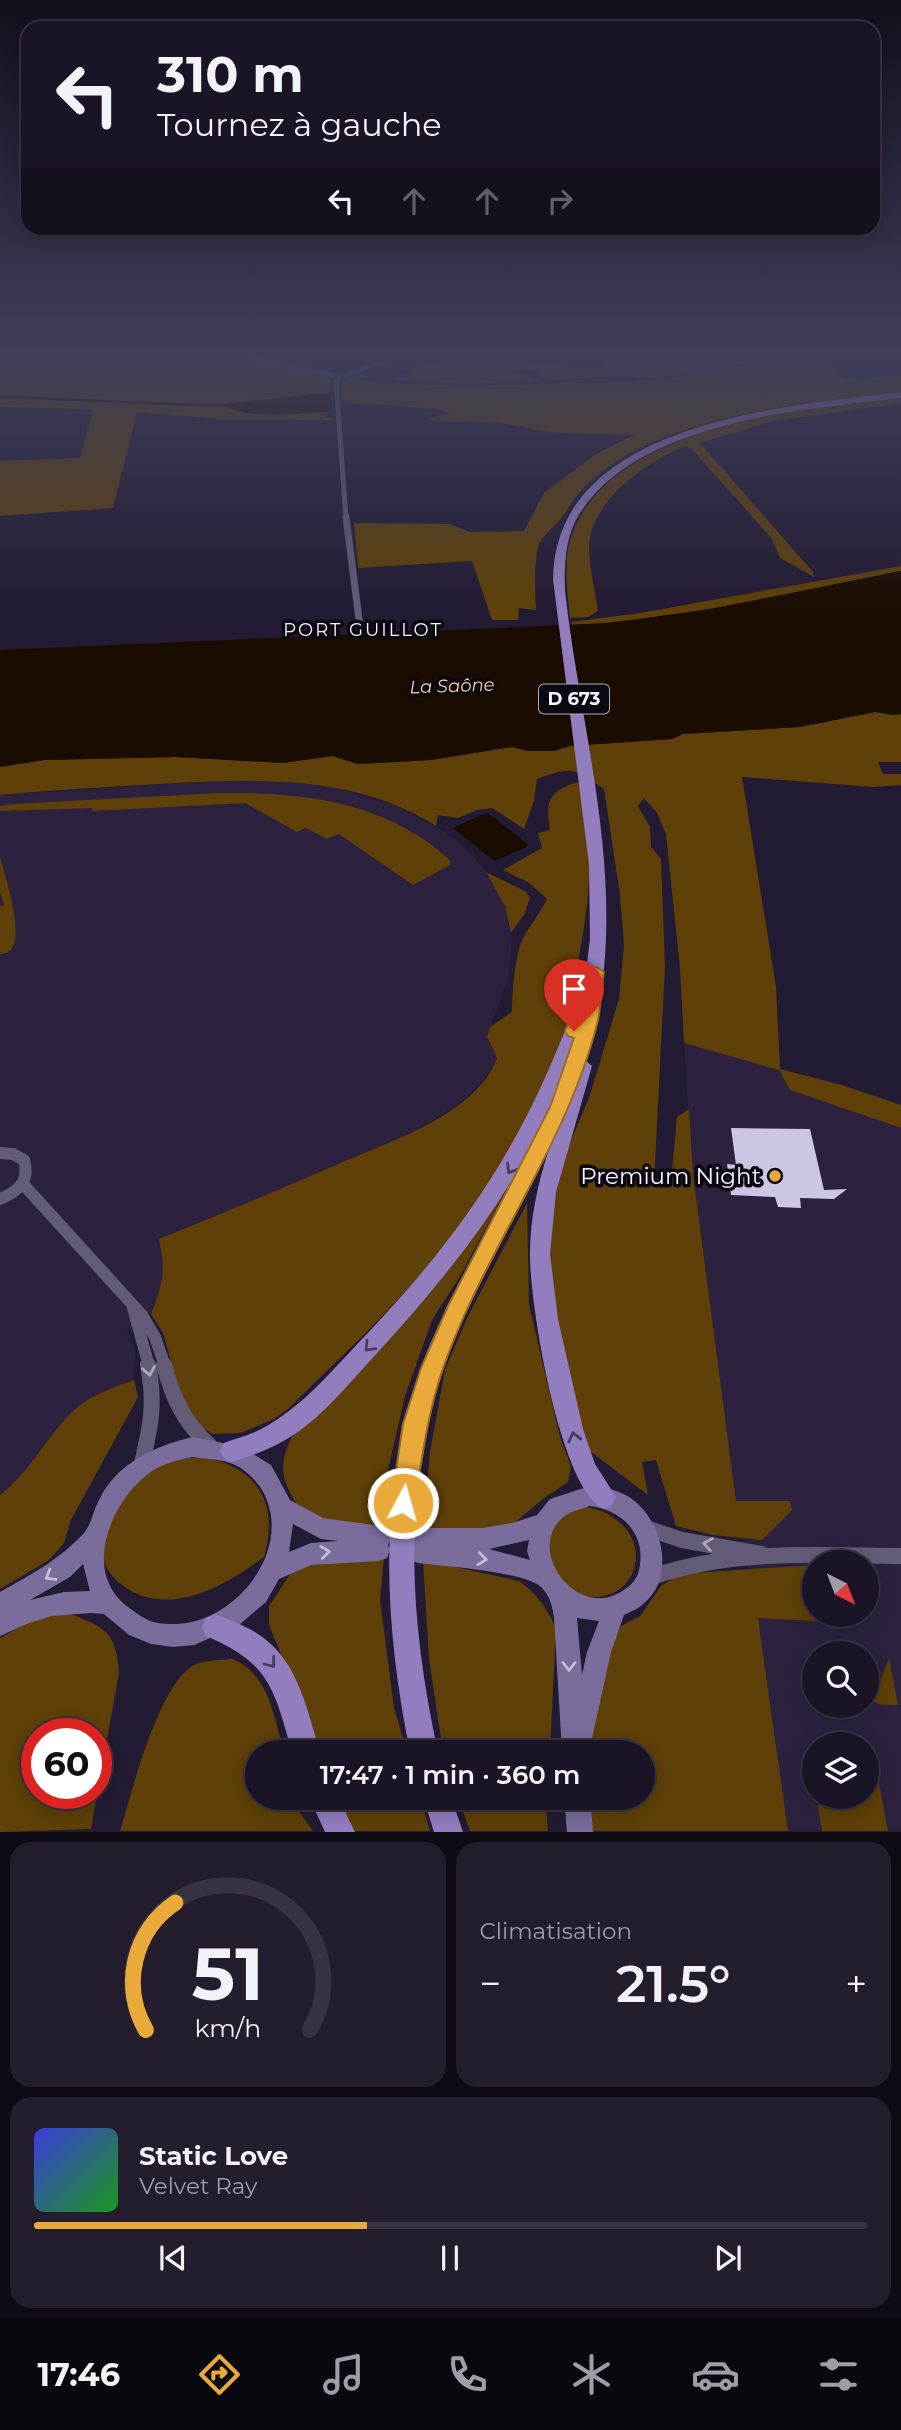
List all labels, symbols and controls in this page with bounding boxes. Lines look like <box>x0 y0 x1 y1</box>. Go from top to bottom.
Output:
text: 310 m <box>157 45 304 104</box>
icon: left <box>42 49 133 140</box>
text: Tournez à gauche <box>157 105 442 144</box>
icon: left <box>322 182 360 220</box>
icon: ahead <box>395 182 433 220</box>
icon: ahead <box>468 182 506 220</box>
icon: right <box>541 182 579 220</box>
district label: PORT GUILLOT <box>283 619 443 641</box>
water label: La Saône <box>409 674 495 698</box>
road number: D 673 <box>539 684 609 714</box>
pin <box>544 959 604 1031</box>
icon: arrive <box>555 970 593 1008</box>
one-way arrow <box>506 1162 519 1175</box>
place label: Premium Night <box>580 1162 761 1190</box>
marker: Premium Night <box>767 1168 783 1184</box>
one-way arrow <box>365 1339 378 1352</box>
one-way arrow <box>141 1365 156 1377</box>
one-way arrow <box>568 1432 582 1444</box>
position arrow <box>366 1466 440 1540</box>
one-way arrow <box>702 1537 713 1552</box>
one-way arrow <box>319 1545 331 1560</box>
north arrow <box>802 1550 878 1628</box>
map controls <box>802 1550 879 1809</box>
one-way arrow <box>477 1551 488 1566</box>
one-way arrow <box>45 1568 58 1581</box>
button: search <box>802 1641 879 1718</box>
one-way arrow <box>263 1655 276 1667</box>
one-way arrow <box>562 1661 577 1672</box>
speed limit sign: 60 <box>21 1718 112 1809</box>
button: layers <box>802 1732 879 1809</box>
text: 17:47 · 1 min · 360 m <box>320 1759 580 1791</box>
text: Climatisation <box>480 1917 632 1945</box>
text: 51 <box>192 1931 264 2019</box>
text: 21.5° <box>616 1952 730 2015</box>
text: − <box>480 1960 501 2007</box>
text: + <box>845 1960 867 2007</box>
text: km/h <box>194 2013 261 2043</box>
text: Static Love <box>139 2140 288 2172</box>
text: Velvet Ray <box>139 2172 257 2200</box>
icon: previous <box>154 2239 192 2277</box>
icon: pause <box>431 2239 469 2277</box>
icon: next <box>709 2239 747 2277</box>
icon: directions <box>195 2350 244 2399</box>
icon: music <box>319 2350 368 2399</box>
icon: phone <box>443 2350 492 2399</box>
icon: climate <box>567 2350 616 2399</box>
icon: car <box>691 2350 740 2399</box>
icon: filters <box>814 2350 863 2399</box>
text: 17:46 <box>37 2355 120 2394</box>

